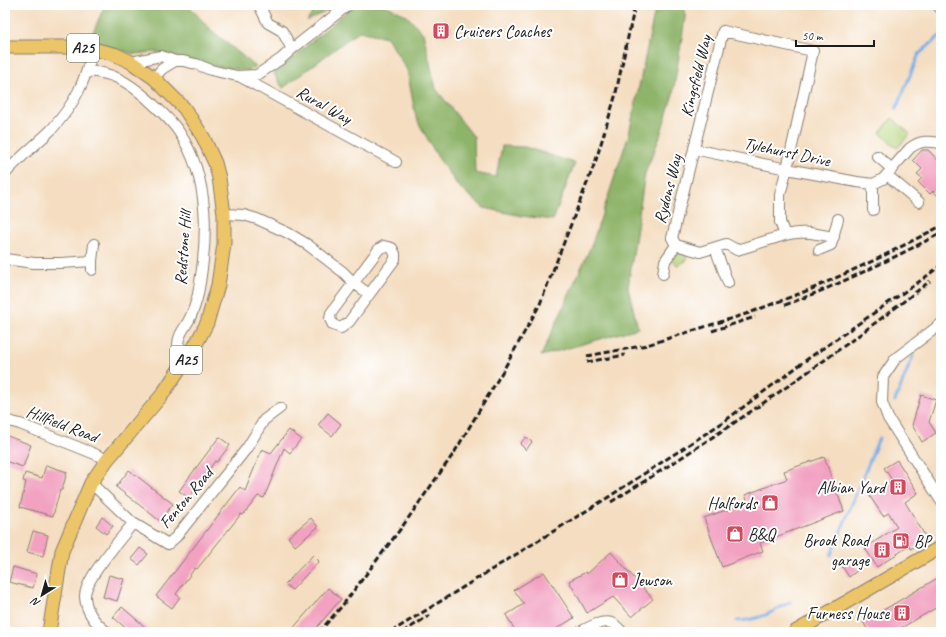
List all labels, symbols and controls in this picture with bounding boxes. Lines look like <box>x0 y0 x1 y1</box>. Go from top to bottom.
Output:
building icon: Cruisers Coaches <box>431 21 451 41</box>
place label: Cruisers Coaches <box>454 21 553 42</box>
scale bar <box>796 22 874 48</box>
text: 50 m <box>802 28 824 44</box>
street label: Kingsfield Way <box>676 32 717 119</box>
road number: A25 <box>67 34 99 62</box>
street label: Rural Way <box>293 81 356 129</box>
street label: Tylehurst Drive <box>742 133 833 172</box>
street label: Rydons Way <box>649 151 687 226</box>
street label: Redstone Hill <box>170 207 196 286</box>
road number: A25 <box>170 346 202 374</box>
street label: Hillfield Road <box>23 401 104 448</box>
street label: Fenton Road <box>154 461 219 533</box>
place label: Albian Yard <box>817 477 888 498</box>
building icon: Albian Yard <box>888 477 908 497</box>
place label: Halfords <box>708 493 758 514</box>
shop icon: Halfords <box>760 493 780 513</box>
shop icon: B&Q <box>725 524 745 544</box>
place label: B&Q <box>748 524 777 545</box>
place label: Brook Road garage <box>803 530 871 571</box>
fuel station icon: BP <box>891 531 911 551</box>
place label: BP <box>914 531 933 552</box>
building icon: Brook Road garage <box>872 540 892 560</box>
shop icon: Jewson <box>610 570 630 590</box>
place label: Jewson <box>632 570 673 591</box>
north arrow <box>22 575 62 615</box>
text: N <box>27 594 43 611</box>
place label: Furness House <box>807 603 890 624</box>
building icon: Furness House <box>892 603 912 623</box>

